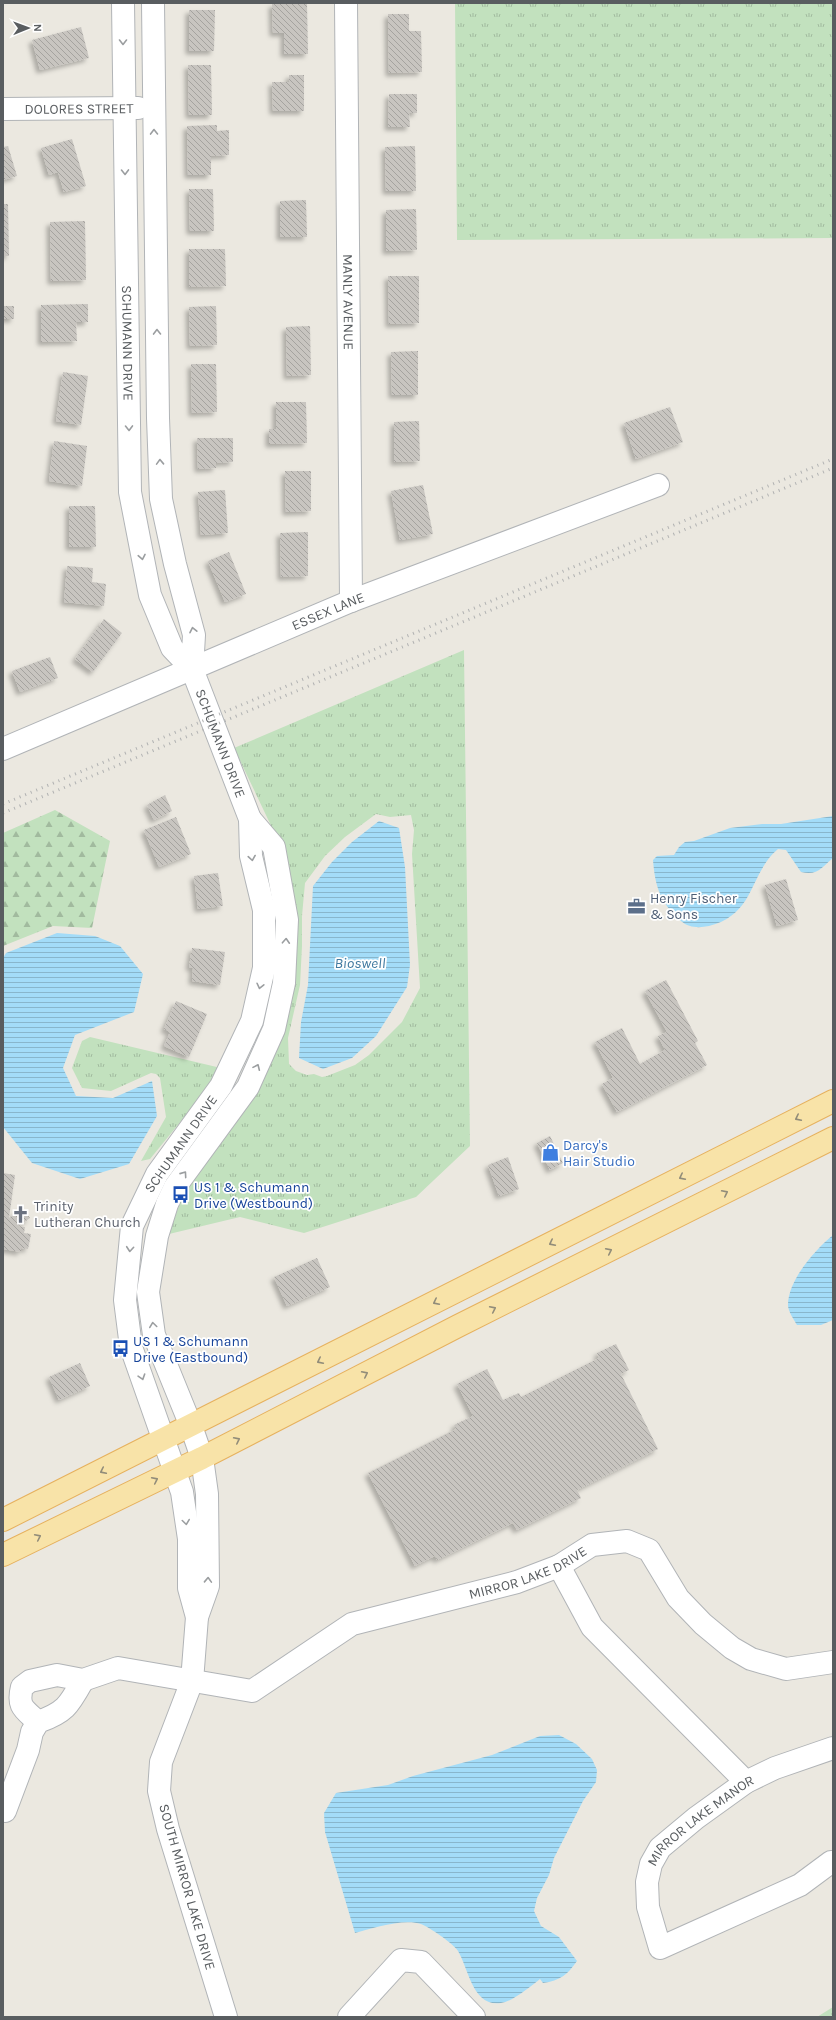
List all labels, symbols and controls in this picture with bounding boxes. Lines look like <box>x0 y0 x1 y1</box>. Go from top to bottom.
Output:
north arrow <box>8 8 48 48</box>
text: N <box>31 24 44 32</box>
one-way arrow <box>119 39 128 45</box>
street label: DOLORES STREET <box>24 100 134 117</box>
one-way arrow <box>150 129 158 135</box>
one-way arrow <box>121 169 129 175</box>
street label: MANLY AVENUE <box>340 254 357 350</box>
street label: SCHUMANN DRIVE <box>119 285 137 401</box>
one-way arrow <box>153 329 161 335</box>
one-way arrow <box>125 425 133 431</box>
one-way arrow <box>156 459 164 465</box>
one-way arrow <box>138 554 146 560</box>
street label: ESSEX LANE <box>289 588 367 634</box>
one-way arrow <box>189 627 197 633</box>
street label: SCHUMANN DRIVE <box>192 686 249 800</box>
one-way arrow <box>247 854 256 861</box>
place label: Henry Fischer & Sons <box>650 890 738 923</box>
office icon: Henry Fischer & Sons <box>627 896 647 916</box>
one-way arrow <box>282 938 291 944</box>
water label: Bioswell <box>334 954 386 972</box>
one-way arrow <box>257 983 265 989</box>
one-way arrow <box>252 1063 260 1071</box>
street label: SCHUMANN DRIVE <box>141 1092 221 1196</box>
one-way arrow <box>795 1113 802 1121</box>
place label: Darcy's Hair Studio <box>563 1137 635 1170</box>
shop icon: Darcy's Hair Studio <box>540 1143 560 1163</box>
one-way arrow <box>179 1171 187 1178</box>
one-way arrow <box>679 1172 686 1180</box>
place label: US 1 & Schumann Drive (Westbound) <box>194 1179 313 1212</box>
bus stop icon: US 1 & Schumann Drive (Westbound) <box>171 1185 191 1205</box>
one-way arrow <box>721 1190 728 1198</box>
place label: Trinity Lutheran Church <box>34 1198 141 1231</box>
church icon: Trinity Lutheran Church <box>11 1204 31 1224</box>
one-way arrow <box>549 1238 556 1246</box>
one-way arrow <box>125 1246 134 1252</box>
one-way arrow <box>605 1248 612 1256</box>
one-way arrow <box>433 1297 440 1305</box>
one-way arrow <box>488 1306 496 1314</box>
one-way arrow <box>149 1322 158 1328</box>
place label: US 1 & Schumann Drive (Eastbound) <box>133 1333 248 1366</box>
bus stop icon: US 1 & Schumann Drive (Eastbound) <box>110 1339 130 1359</box>
one-way arrow <box>317 1356 324 1364</box>
one-way arrow <box>360 1372 368 1379</box>
one-way arrow <box>137 1373 145 1380</box>
one-way arrow <box>232 1438 240 1445</box>
one-way arrow <box>100 1466 107 1473</box>
one-way arrow <box>150 1477 158 1485</box>
one-way arrow <box>181 1519 190 1525</box>
one-way arrow <box>34 1535 41 1542</box>
street label: MIRROR LAKE DRIVE <box>467 1542 590 1602</box>
one-way arrow <box>204 1577 212 1583</box>
street label: MIRROR LAKE MANOR <box>643 1771 756 1869</box>
street label: SOUTH MIRROR LAKE DRIVE <box>155 1802 219 1972</box>

